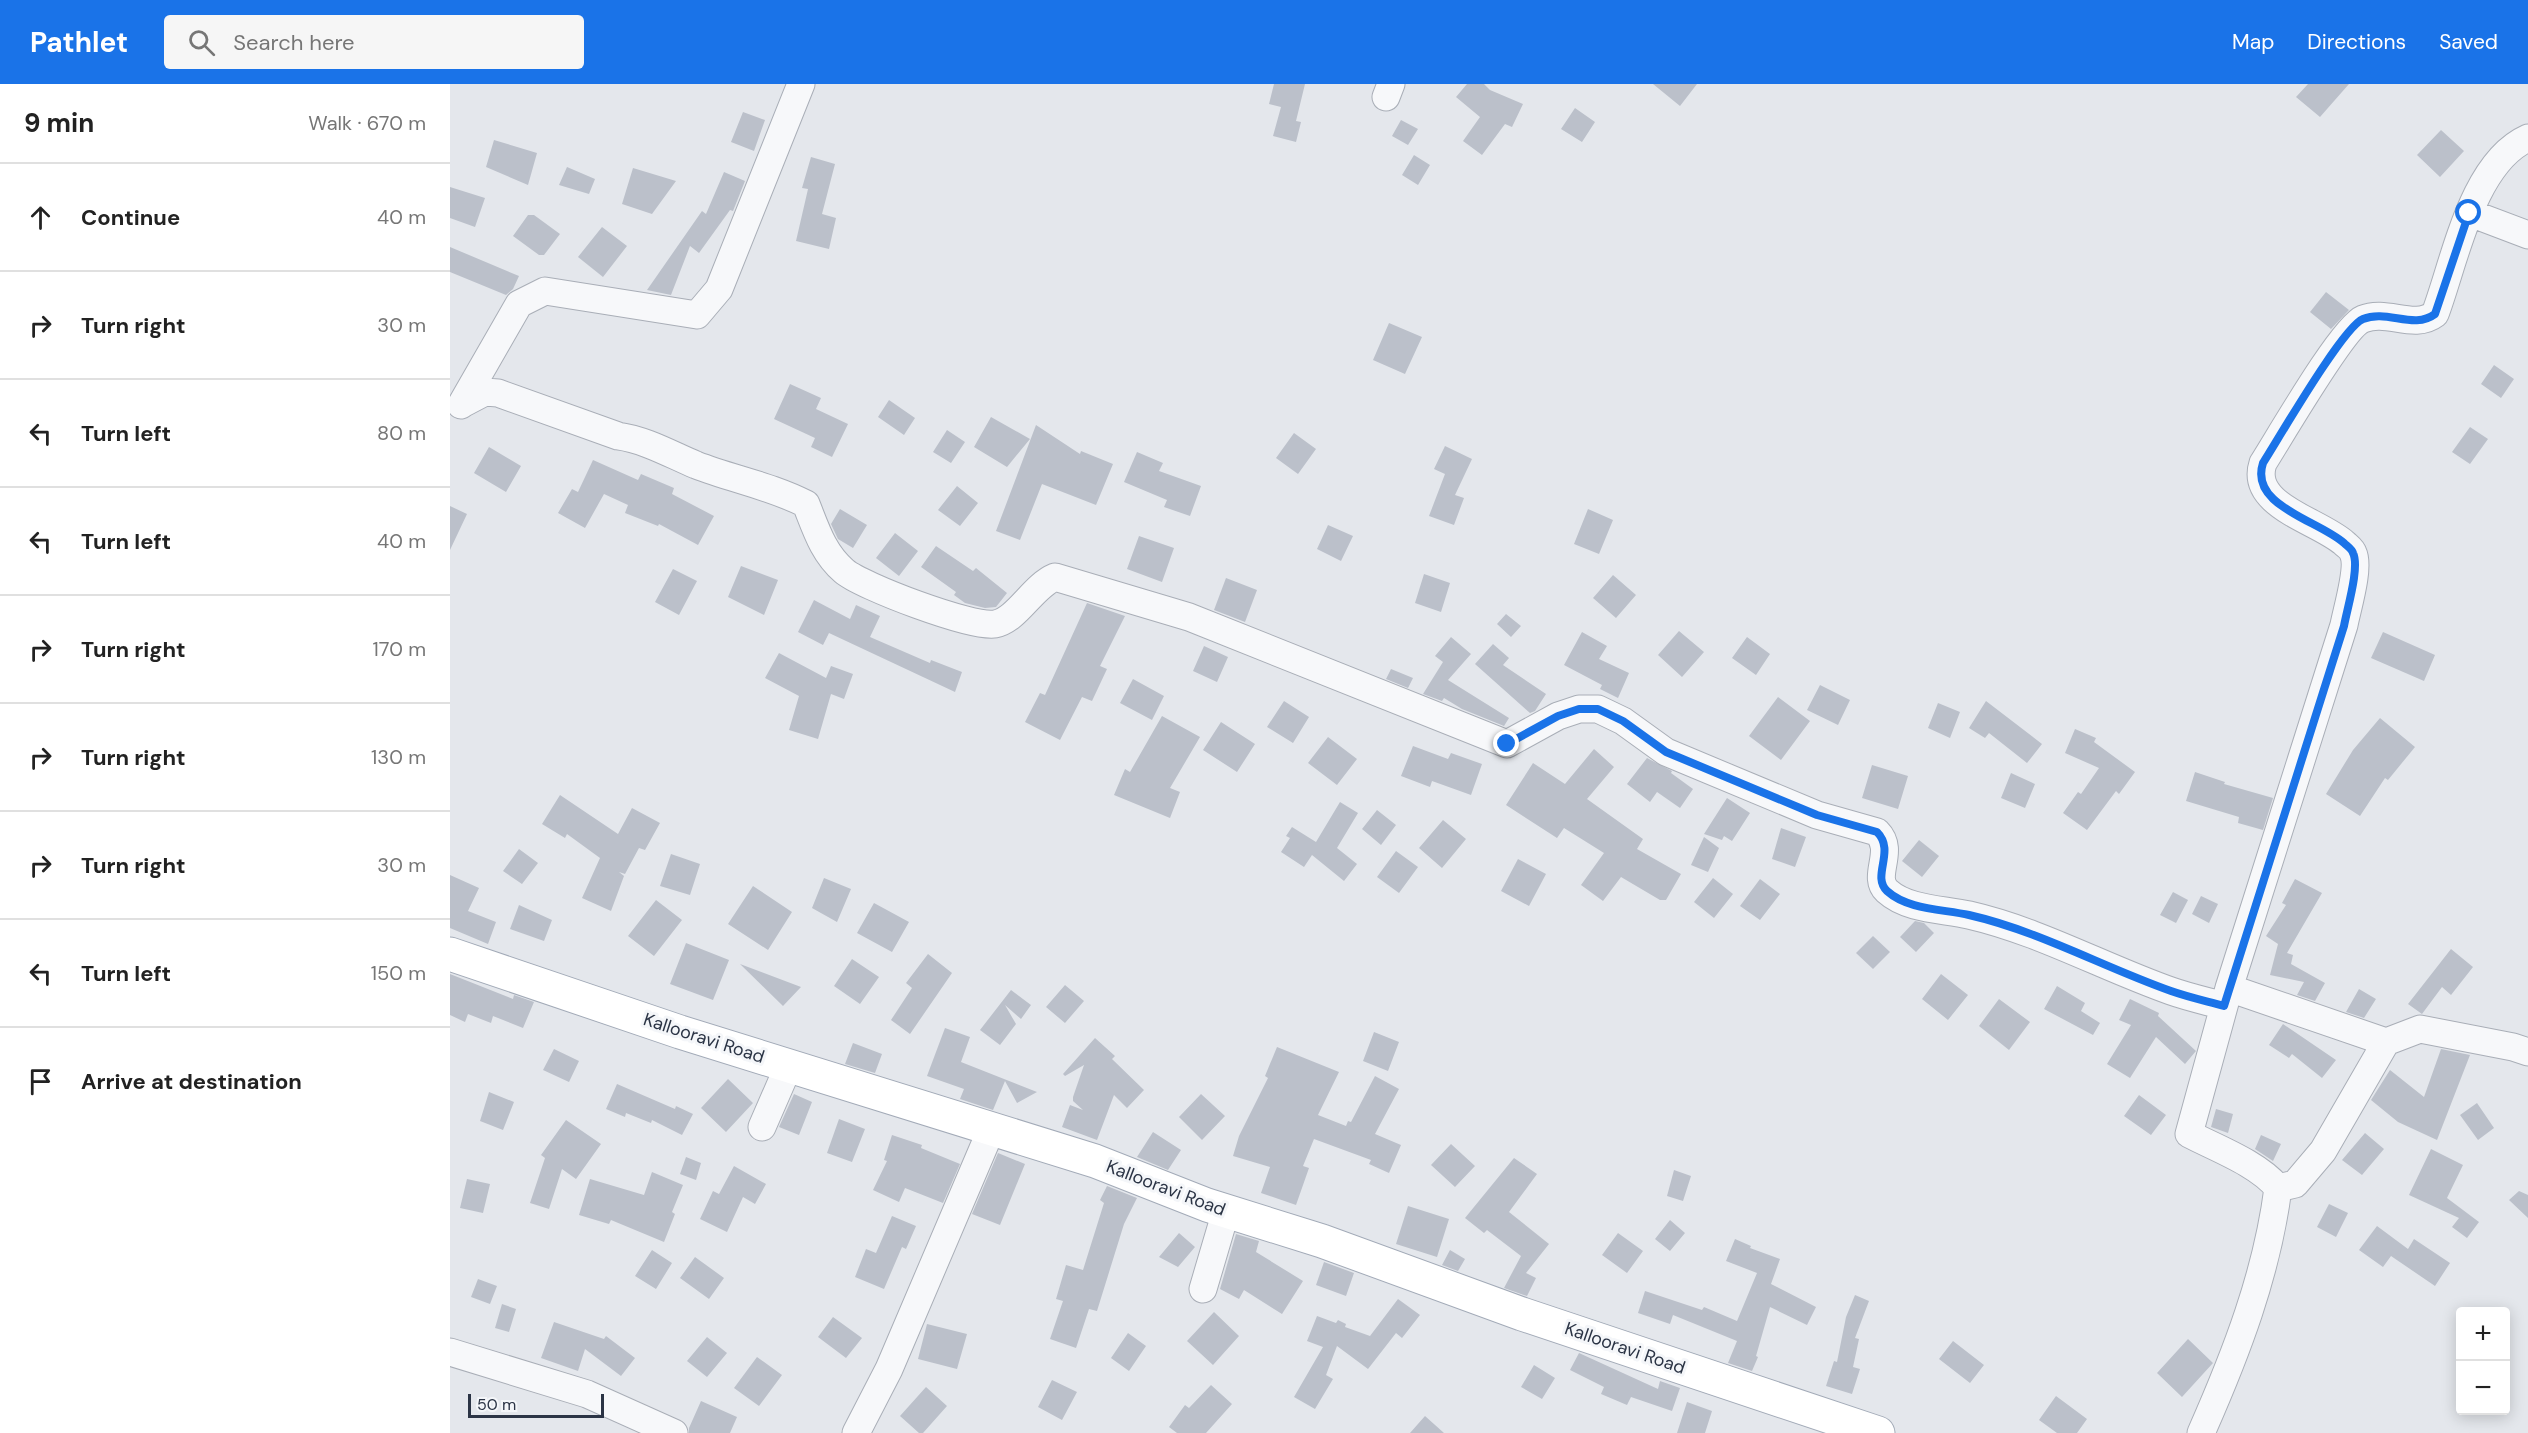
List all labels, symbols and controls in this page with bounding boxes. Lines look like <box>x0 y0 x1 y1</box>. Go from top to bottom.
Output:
search box <box>164 15 584 69</box>
text: Pathlet <box>30 24 128 61</box>
icon: search <box>185 26 218 59</box>
text: Search here <box>233 28 355 57</box>
text: Map <box>2232 28 2274 56</box>
text: Directions <box>2307 28 2406 56</box>
text: Saved <box>2439 28 2498 56</box>
text: 9 min <box>24 106 94 140</box>
text: Walk · 670 m <box>308 110 426 136</box>
route start <box>2455 199 2481 225</box>
icon: ahead <box>24 201 57 234</box>
text: Continue <box>81 203 180 232</box>
text: 40 m <box>377 204 426 230</box>
icon: right <box>24 309 57 342</box>
text: Turn right <box>81 311 186 340</box>
text: 30 m <box>377 312 426 338</box>
icon: left <box>24 417 57 450</box>
text: Turn left <box>81 419 171 448</box>
text: 80 m <box>377 420 426 446</box>
icon: left <box>24 525 57 558</box>
text: Turn left <box>81 527 171 556</box>
text: 40 m <box>377 528 426 554</box>
icon: right <box>24 633 57 666</box>
text: Turn right <box>81 635 186 664</box>
text: 170 m <box>373 636 426 662</box>
route end <box>1493 730 1519 756</box>
icon: right <box>24 741 57 774</box>
text: Turn right <box>81 743 186 772</box>
text: 130 m <box>371 744 426 770</box>
icon: right <box>24 849 57 882</box>
text: Turn right <box>81 851 186 880</box>
text: 30 m <box>377 852 426 878</box>
icon: left <box>24 957 57 990</box>
text: Turn left <box>81 959 171 988</box>
text: 150 m <box>371 960 426 986</box>
street label: Kallooravi Road <box>640 1007 768 1069</box>
icon: arrive <box>24 1065 57 1098</box>
text: Arrive at destination <box>81 1067 302 1096</box>
street label: Kallooravi Road <box>1103 1154 1229 1222</box>
map controls <box>2456 1307 2510 1415</box>
button: + <box>2456 1307 2510 1361</box>
street label: Kallooravi Road <box>1562 1316 1688 1380</box>
button: − <box>2456 1361 2510 1415</box>
scale bar <box>468 1391 604 1418</box>
text: 50 m <box>477 1394 516 1415</box>

